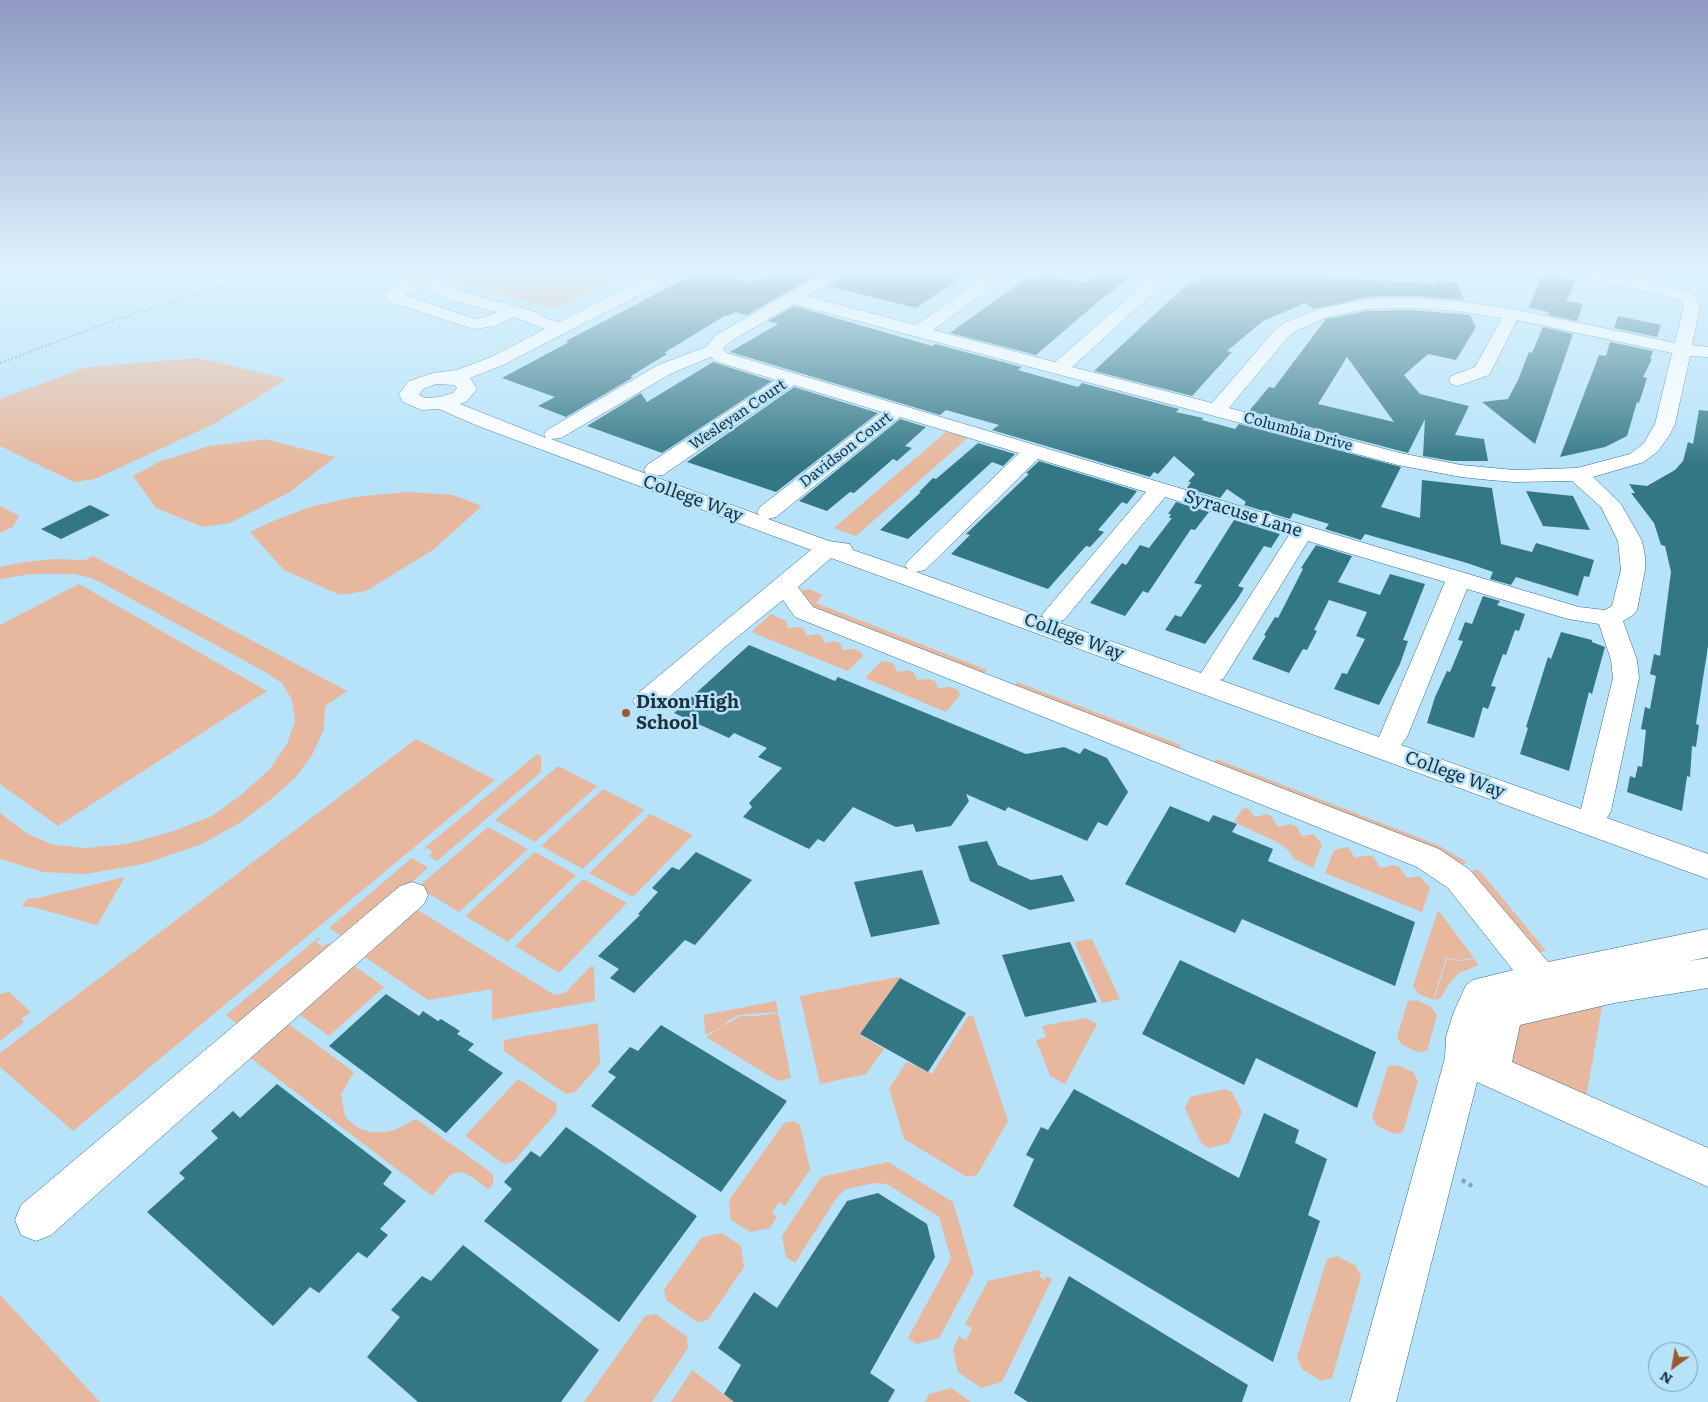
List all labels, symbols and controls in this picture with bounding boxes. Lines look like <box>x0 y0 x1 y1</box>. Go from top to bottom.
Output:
street label: Wesleyan Court <box>686 376 790 454</box>
street label: Davidson Court <box>796 408 896 492</box>
street label: Columbia Drive <box>1242 409 1354 455</box>
street label: College Way <box>640 471 746 527</box>
street label: Syracuse Lane <box>1181 486 1305 542</box>
street label: College Way <box>1021 609 1127 665</box>
place label: Dixon High School <box>636 692 739 734</box>
marker: Dixon High School <box>620 707 632 719</box>
street label: College Way <box>1402 747 1508 803</box>
north arrow <box>1648 1342 1698 1392</box>
text: N <box>1655 1367 1676 1390</box>

